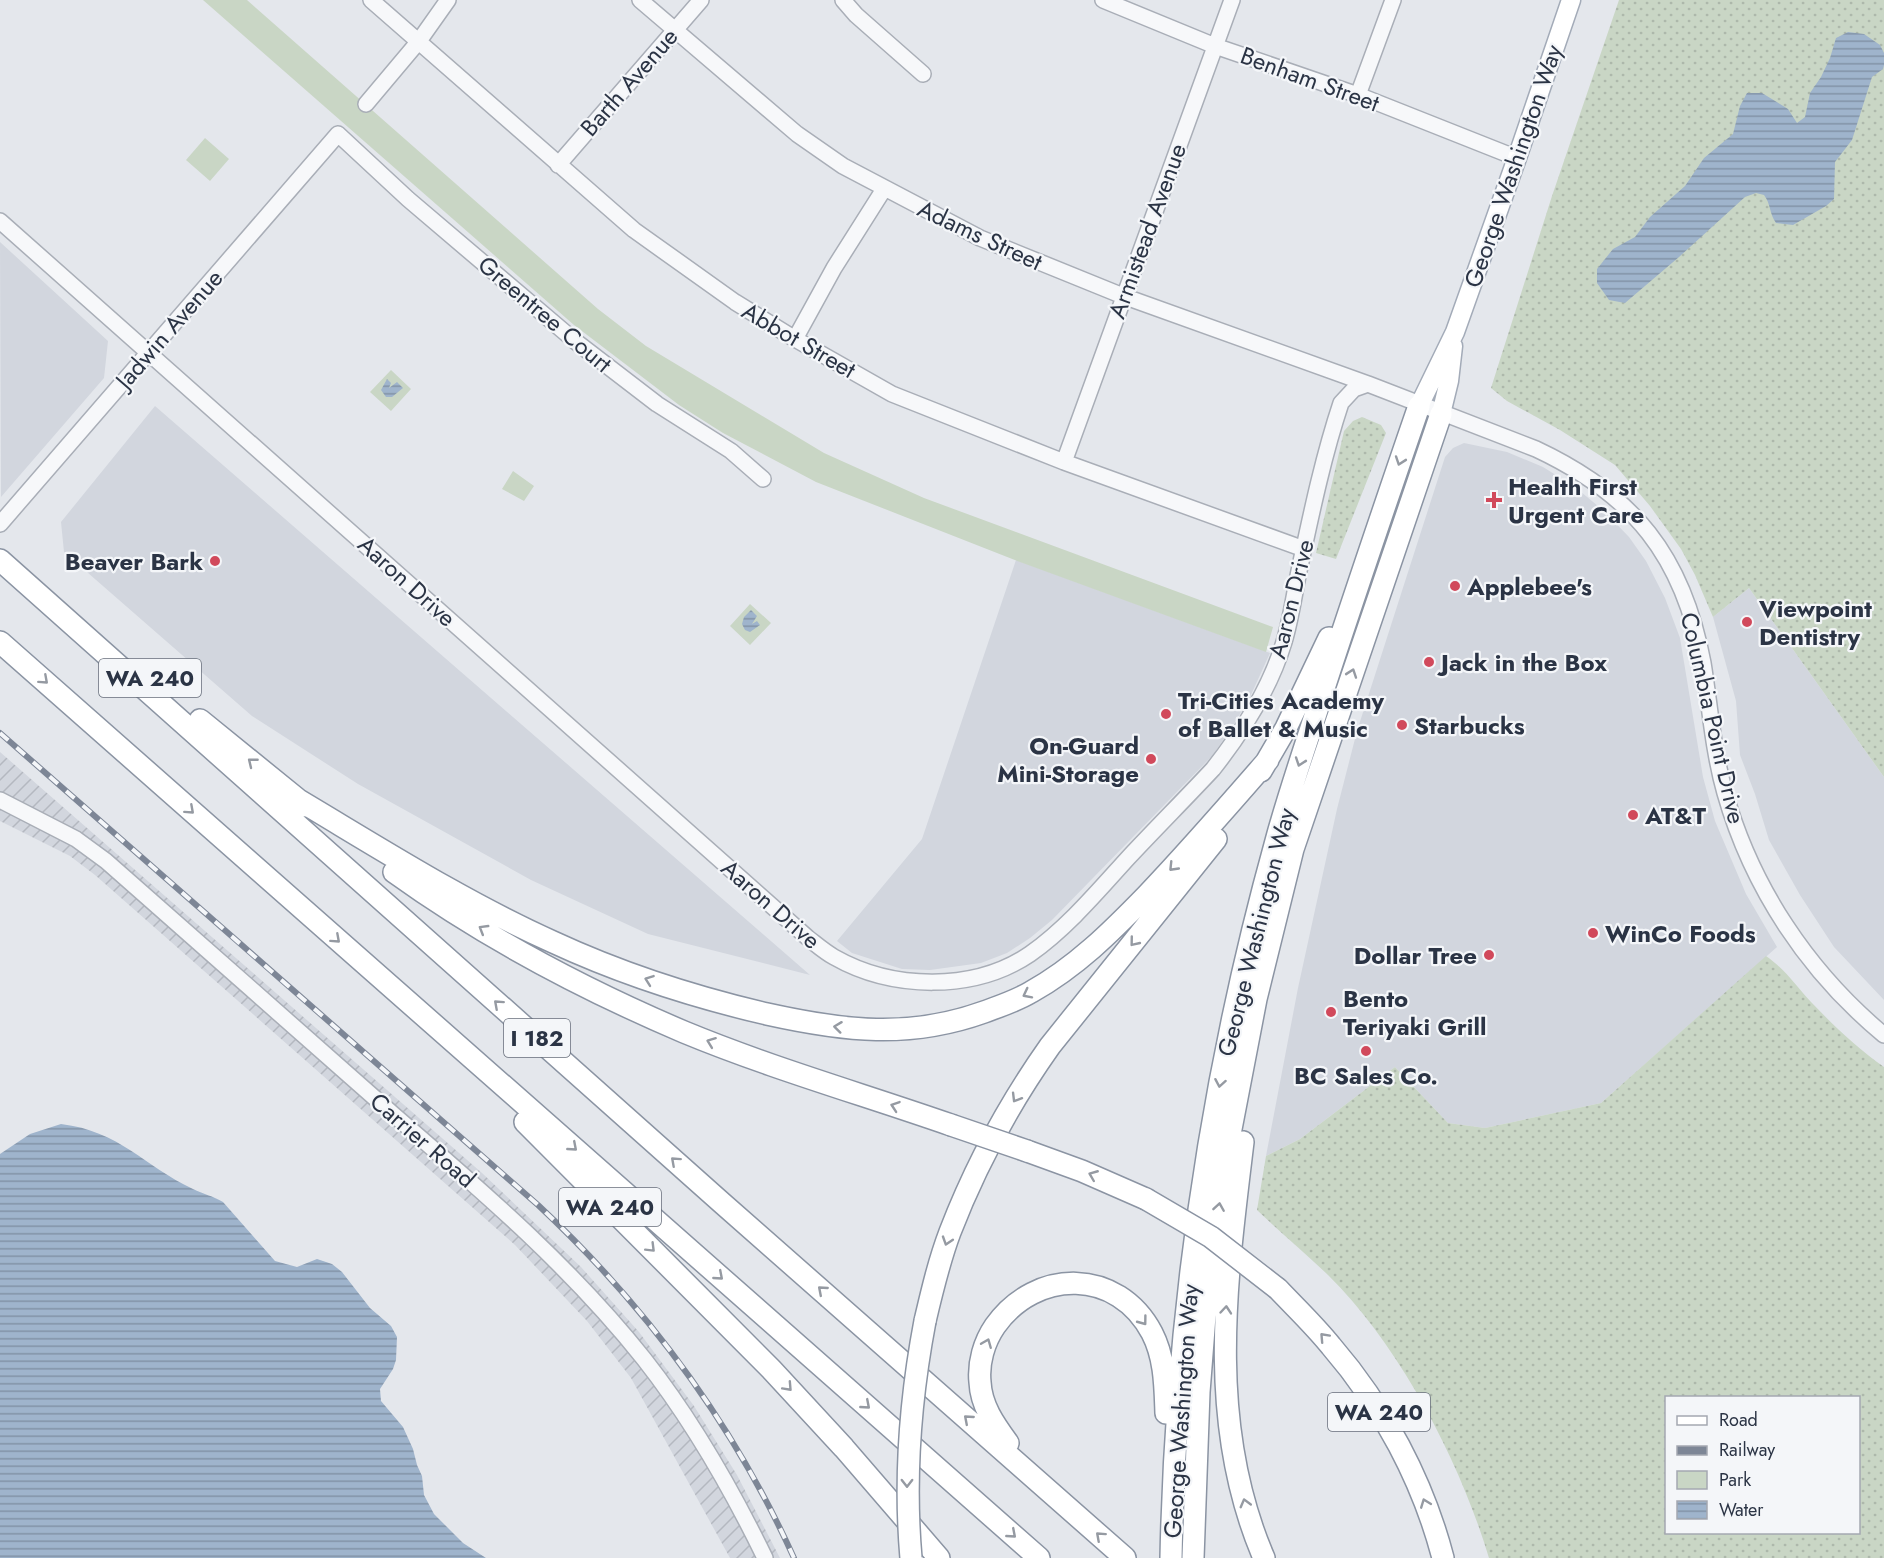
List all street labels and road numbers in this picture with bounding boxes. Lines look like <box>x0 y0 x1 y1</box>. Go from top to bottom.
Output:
street label: Barth Avenue <box>572 20 686 144</box>
street label: Benham Street <box>1236 38 1385 120</box>
street label: George Washington Way <box>1455 39 1571 292</box>
street label: Armistead Avenue <box>1099 139 1195 323</box>
street label: Adams Street <box>912 191 1048 279</box>
street label: Greentree Court <box>470 247 620 381</box>
street label: Jadwin Avenue <box>105 262 231 399</box>
street label: Abbot Street <box>735 293 863 387</box>
street label: Aaron Drive <box>350 527 464 635</box>
street label: Aaron Drive <box>1259 536 1323 662</box>
street label: Columbia Point Drive <box>1672 609 1754 827</box>
road number: WA 240 <box>99 659 201 697</box>
street label: George Washington Way <box>1208 804 1304 1060</box>
street label: Aaron Drive <box>714 851 828 957</box>
road number: I 182 <box>504 1019 570 1057</box>
street label: Carrier Road <box>362 1084 484 1196</box>
road number: WA 240 <box>559 1188 661 1226</box>
street label: George Washington Way <box>1155 1282 1207 1539</box>
road number: WA 240 <box>1328 1393 1430 1431</box>

